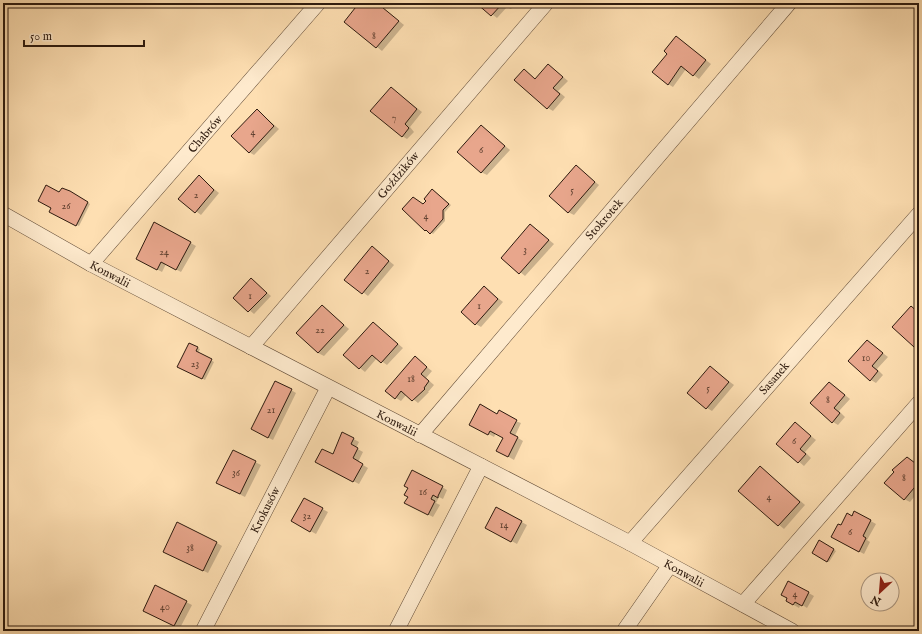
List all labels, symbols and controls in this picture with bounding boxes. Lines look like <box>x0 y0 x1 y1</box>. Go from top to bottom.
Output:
scale bar <box>24 22 144 48</box>
text: 50 m <box>30 29 52 44</box>
house number: 8 <box>372 30 376 43</box>
street label: Chabrów <box>185 112 227 156</box>
house number: 7 <box>392 112 397 125</box>
house number: 4 <box>251 126 256 139</box>
house number: 6 <box>479 144 484 157</box>
street label: Goździków <box>374 148 423 202</box>
house number: 5 <box>570 184 574 197</box>
house number: 2 <box>194 189 199 202</box>
street label: Stokrotek <box>582 195 627 243</box>
house number: 26 <box>62 200 71 213</box>
house number: 4 <box>424 210 429 223</box>
house number: 3 <box>523 244 527 257</box>
house number: 24 <box>159 246 169 259</box>
street label: Konwalii <box>87 257 133 291</box>
house number: 2 <box>365 265 370 278</box>
house number: 1 <box>248 290 252 303</box>
house number: 1 <box>477 300 481 313</box>
house number: 22 <box>315 324 325 337</box>
house number: 10 <box>862 352 870 365</box>
house number: 23 <box>191 358 199 371</box>
street label: Sasanek <box>756 358 793 398</box>
house number: 18 <box>407 373 415 386</box>
house number: 5 <box>706 382 710 395</box>
house number: 8 <box>826 394 830 407</box>
house number: 21 <box>267 404 275 417</box>
street label: Konwalii <box>374 407 420 440</box>
house number: 6 <box>792 435 797 448</box>
house number: 36 <box>232 467 241 480</box>
house number: 8 <box>902 472 906 485</box>
street label: Krokusów <box>247 483 284 536</box>
house number: 16 <box>419 486 428 499</box>
house number: 4 <box>767 491 772 504</box>
house number: 32 <box>303 510 312 523</box>
house number: 14 <box>500 519 508 532</box>
house number: 6 <box>848 526 853 539</box>
house number: 38 <box>186 542 194 555</box>
street label: Konwalii <box>661 556 707 591</box>
north arrow <box>860 572 900 612</box>
house number: 4 <box>793 588 798 601</box>
text: N <box>868 592 884 609</box>
house number: 40 <box>160 601 170 614</box>

